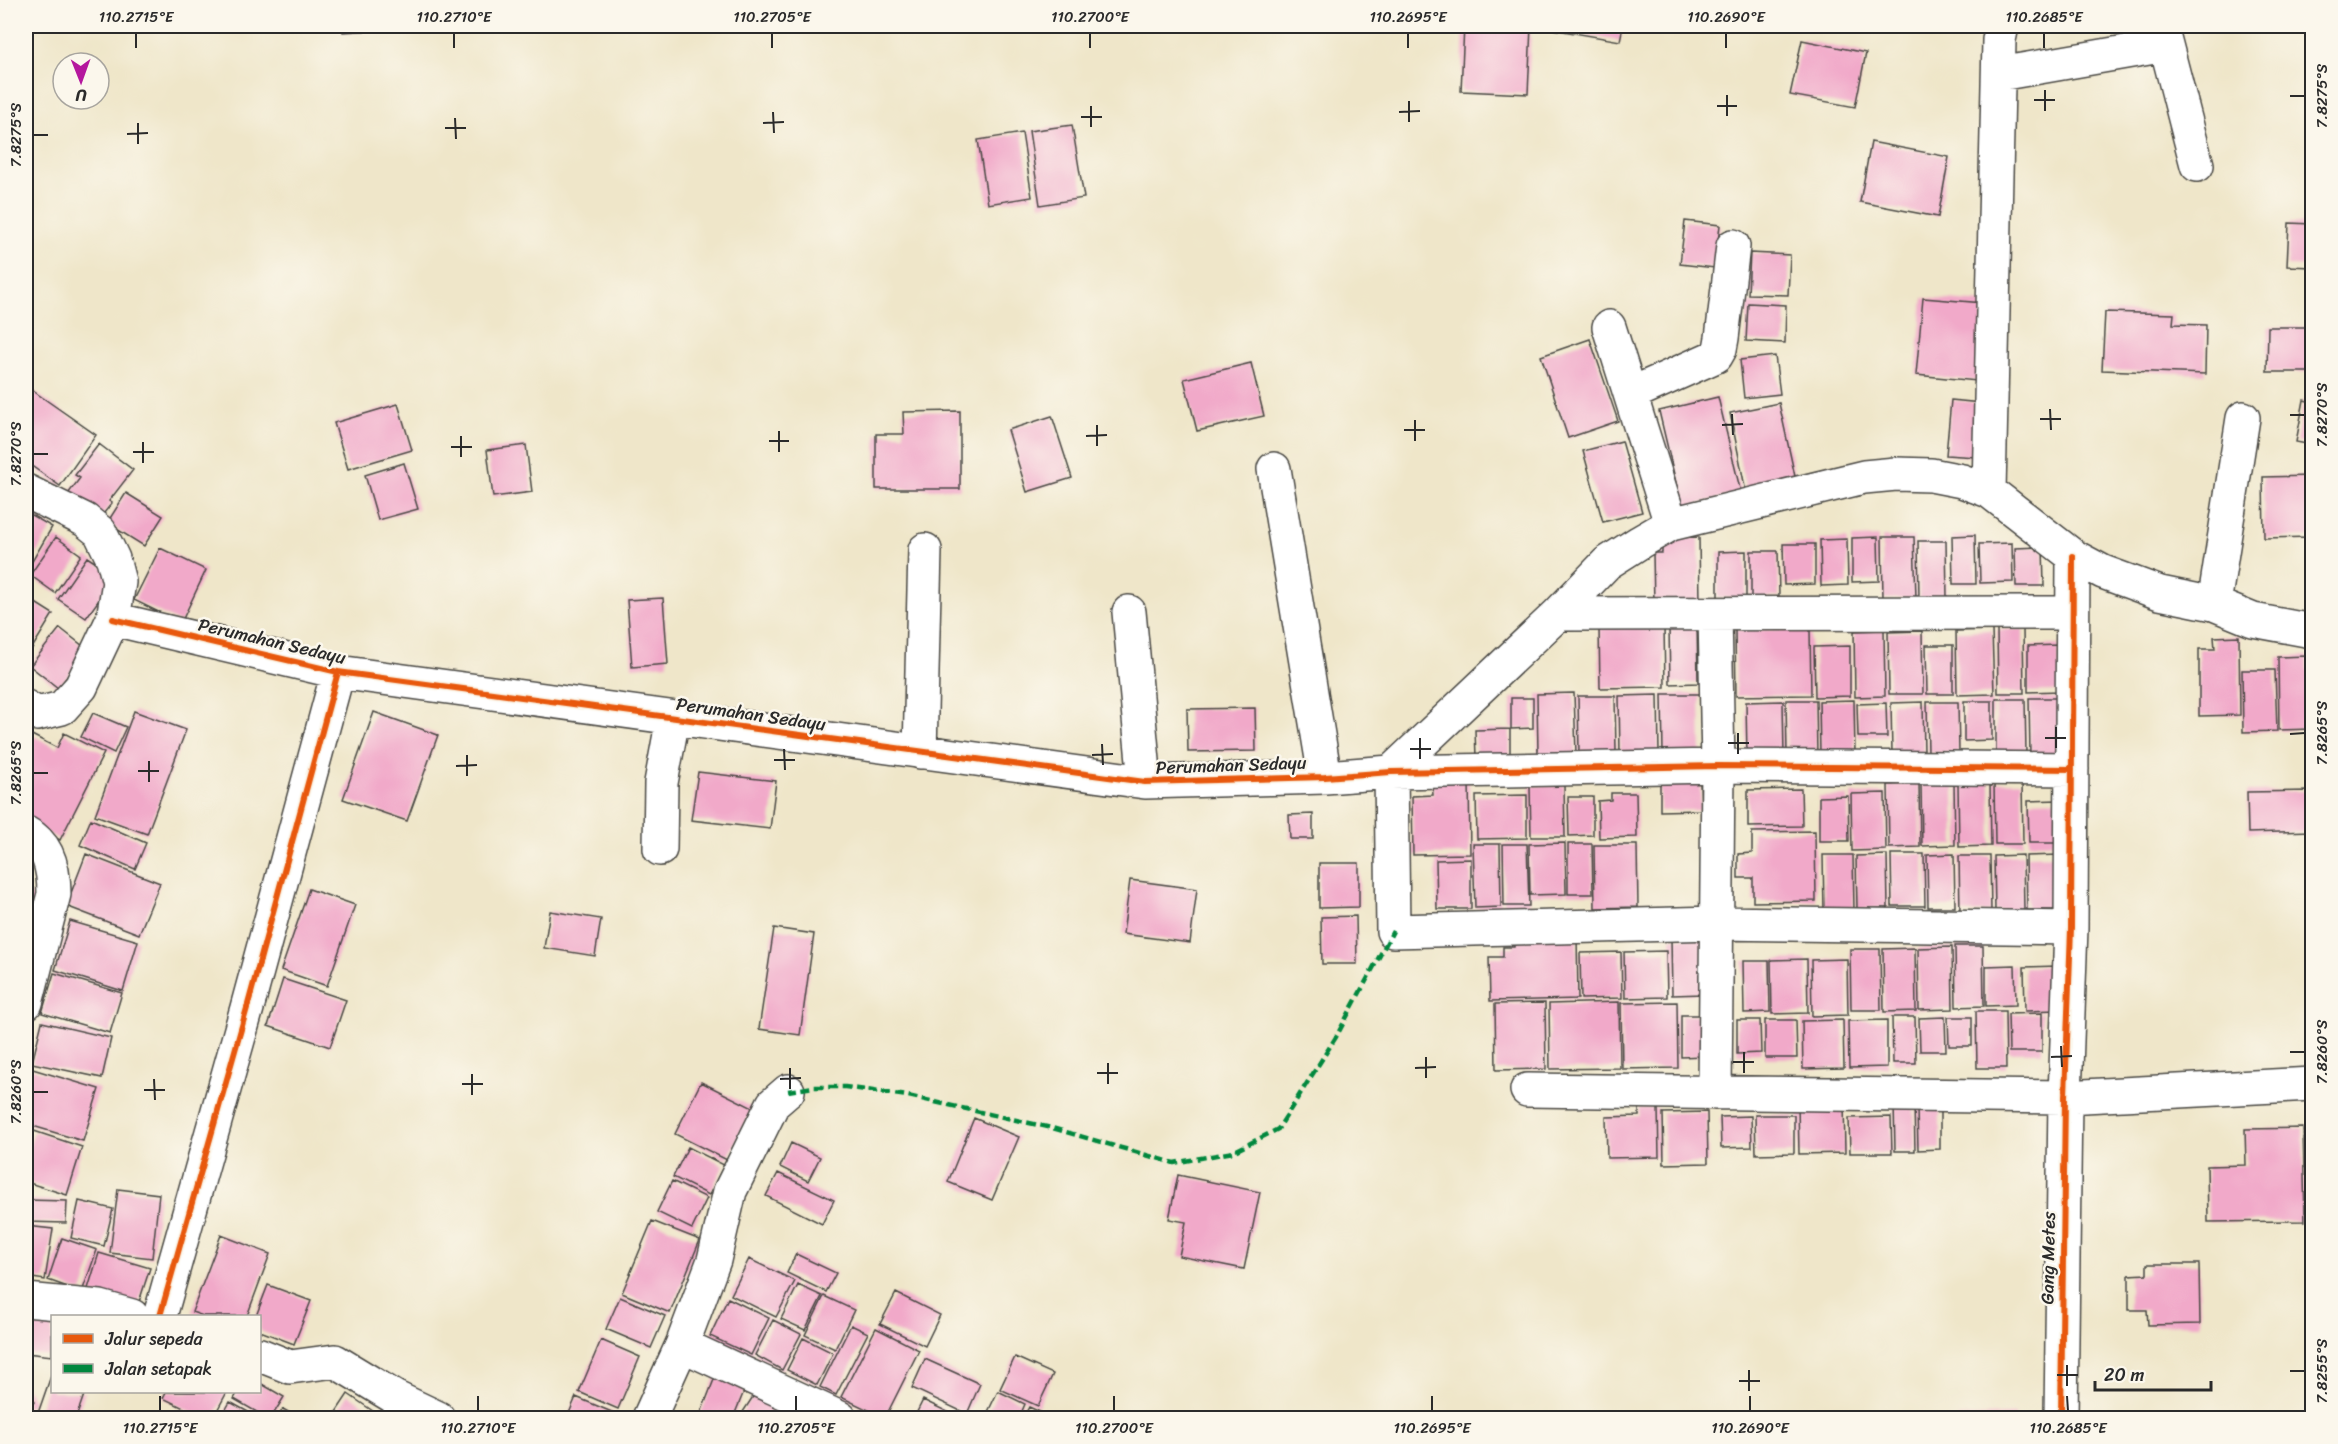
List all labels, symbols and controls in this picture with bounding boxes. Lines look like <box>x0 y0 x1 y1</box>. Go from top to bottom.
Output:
text: 110.2715°E <box>99 4 175 30</box>
text: 110.2710°E <box>417 4 493 30</box>
text: 110.2705°E <box>733 4 812 30</box>
text: 110.2700°E <box>1051 4 1131 30</box>
text: 110.2695°E <box>1369 4 1448 30</box>
text: 110.2690°E <box>1687 4 1766 30</box>
text: 110.2685°E <box>2005 4 2084 30</box>
north arrow <box>51 51 111 111</box>
text: 7.8275°S <box>2309 63 2335 128</box>
text: U <box>74 81 87 110</box>
text: 7.8275°S <box>3 102 29 167</box>
text: 7.8270°S <box>2309 382 2335 447</box>
text: 7.8270°S <box>3 421 29 486</box>
street label: Perumahan Sedayu <box>195 608 349 674</box>
street label: Perumahan Sedayu <box>674 688 828 740</box>
text: 7.8265°S <box>2309 700 2335 765</box>
text: 7.8265°S <box>3 740 29 805</box>
street label: Perumahan Sedayu <box>1155 746 1307 784</box>
text: 7.8260°S <box>2309 1019 2335 1084</box>
text: 7.8260°S <box>3 1059 29 1124</box>
street label: Gang Metes <box>2031 1211 2065 1305</box>
legend <box>51 1315 261 1393</box>
text: Jalur sepeda <box>104 1323 204 1355</box>
text: 7.8255°S <box>2309 1338 2335 1403</box>
text: Jalan setapak <box>104 1353 212 1385</box>
scale bar <box>2095 1354 2210 1392</box>
text: 20 m <box>2104 1359 2144 1391</box>
text: 110.2715°E <box>123 1415 199 1441</box>
text: 110.2710°E <box>441 1415 517 1441</box>
text: 110.2705°E <box>757 1415 836 1441</box>
text: 110.2700°E <box>1075 1415 1155 1441</box>
text: 110.2695°E <box>1393 1415 1472 1441</box>
text: 110.2690°E <box>1711 1415 1790 1441</box>
text: 110.2685°E <box>2029 1415 2108 1441</box>

